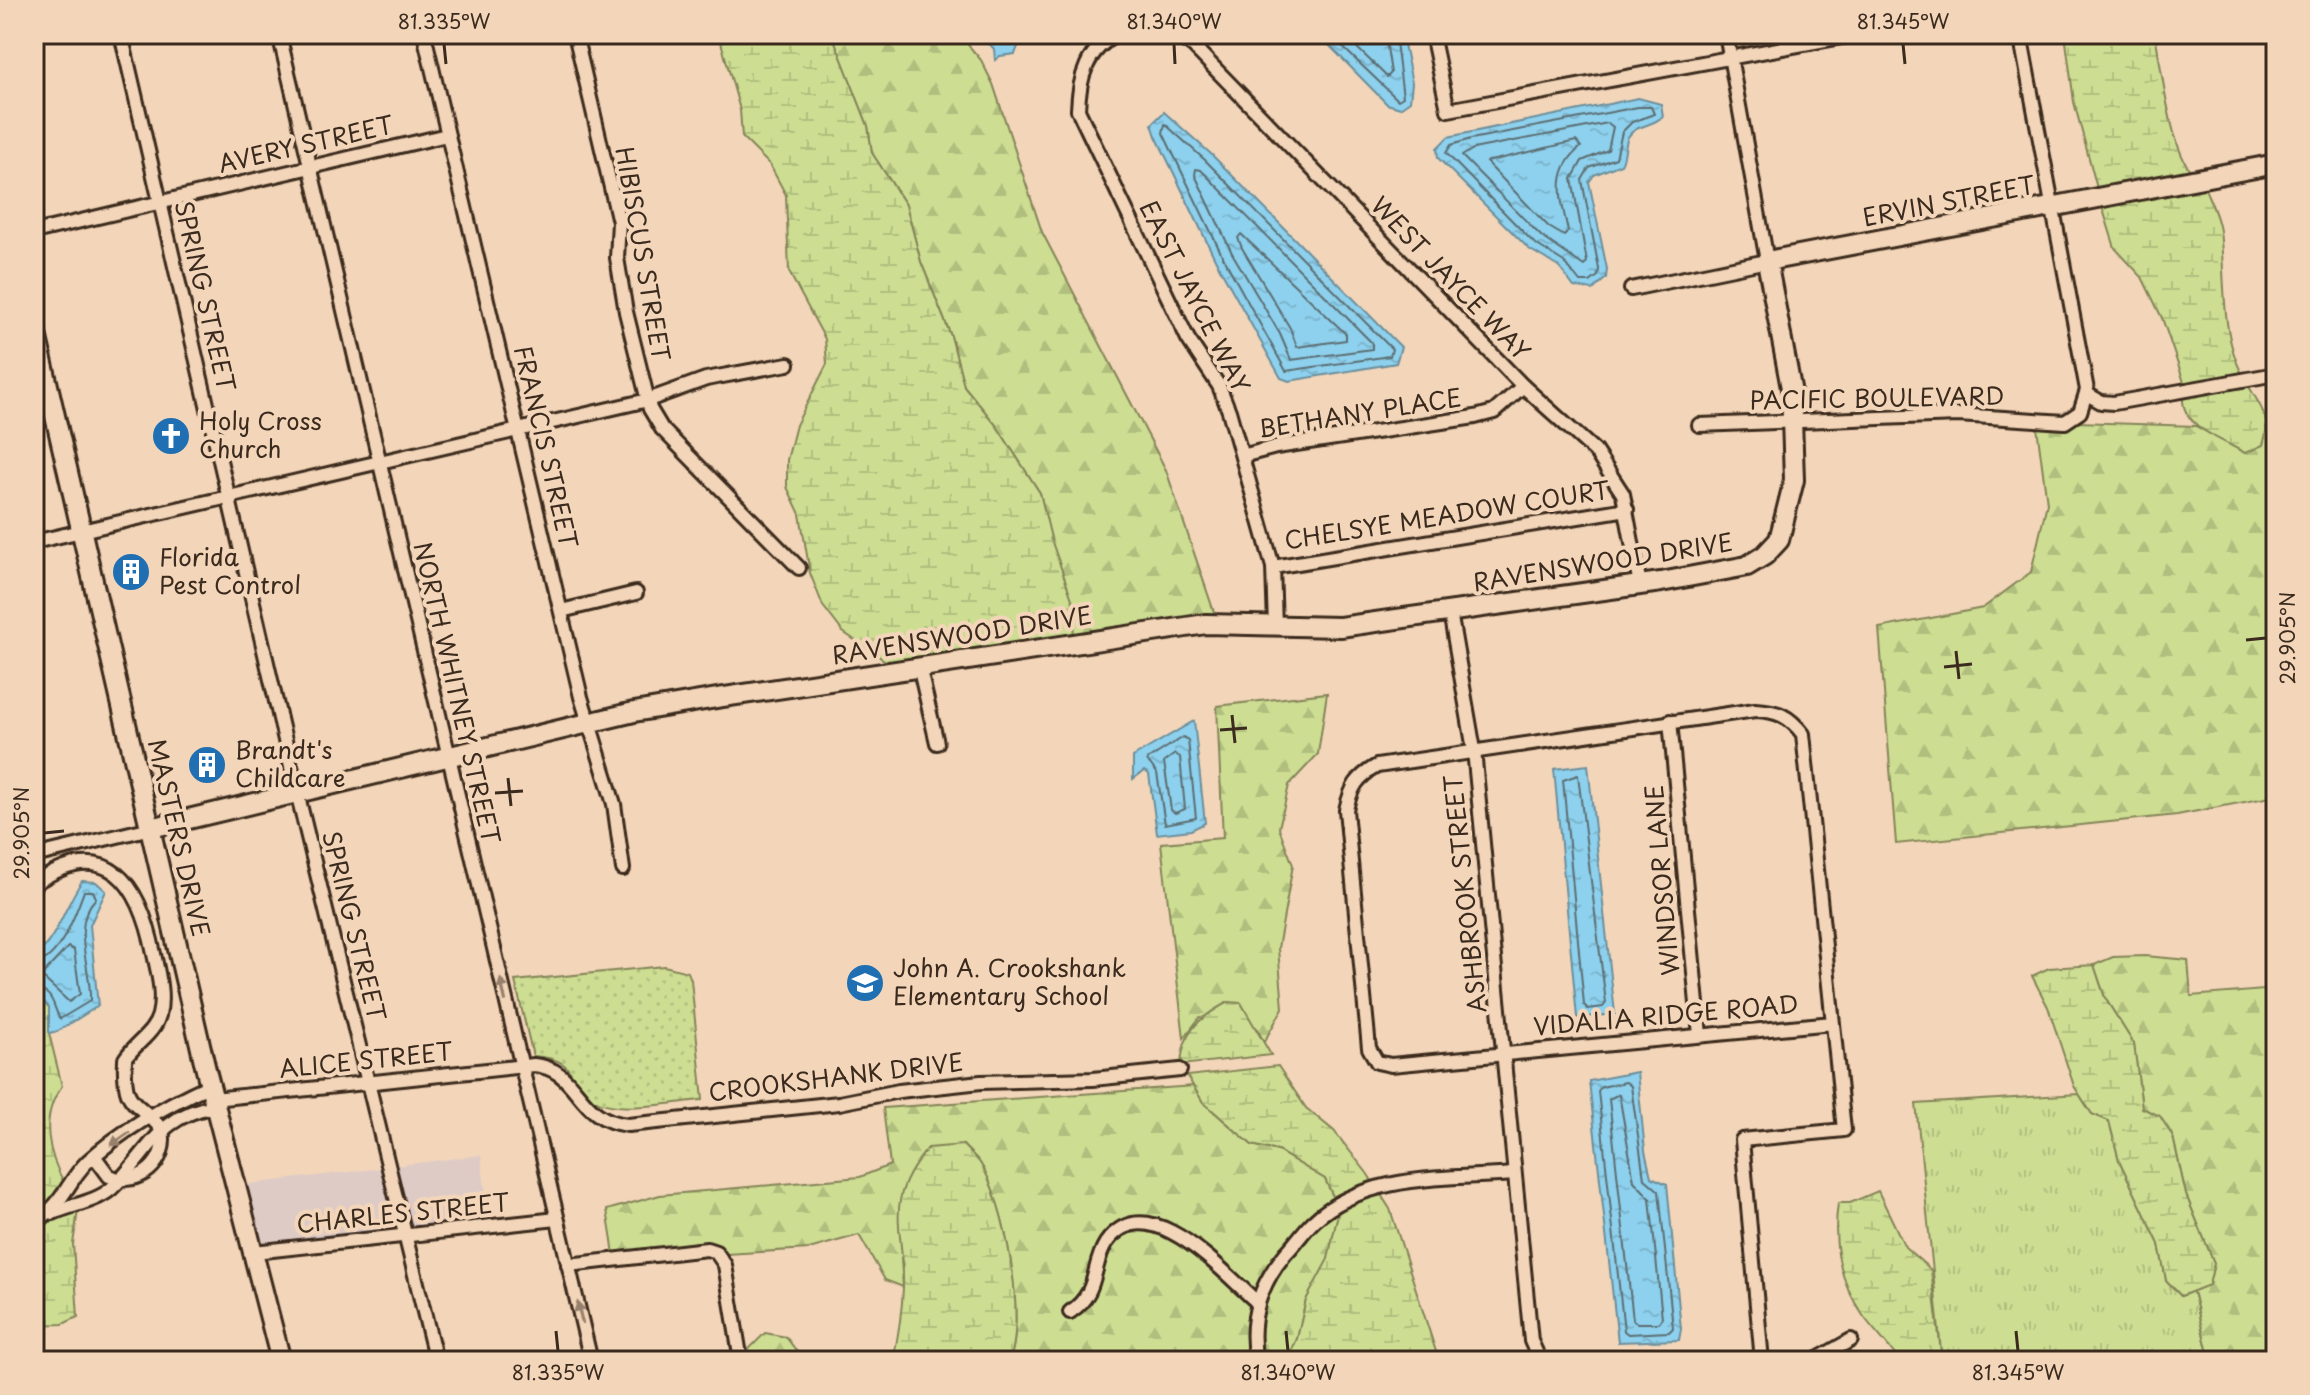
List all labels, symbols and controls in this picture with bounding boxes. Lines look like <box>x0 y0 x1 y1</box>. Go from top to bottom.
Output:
text: 81.335°W <box>398 6 491 36</box>
text: 81.340°W <box>1126 6 1222 36</box>
text: 81.345°W <box>1857 6 1950 36</box>
street label: AVERY STREET <box>214 105 397 181</box>
street label: HIBISCUS STREET <box>607 144 681 364</box>
street label: ERVIN STREET <box>1859 166 2038 234</box>
street label: WEST JAYCE WAY <box>1363 187 1539 368</box>
street label: EAST JAYCE WAY <box>1132 194 1260 399</box>
street label: SPRING STREET <box>167 197 246 395</box>
street label: FRANCIS STREET <box>506 342 588 552</box>
street label: PACIFIC BOULEVARD <box>1749 377 2005 417</box>
street label: BETHANY PLACE <box>1255 378 1464 446</box>
place label: Holy Cross Church <box>199 402 322 466</box>
church icon: Holy Cross Church <box>150 415 192 457</box>
street label: CHELSYE MEADOW COURT <box>1282 470 1613 558</box>
street label: RAVENSWOOD DRIVE <box>1470 523 1735 599</box>
place label: Florida Pest Control <box>159 538 301 602</box>
street label: NORTH WHITNEY STREET <box>406 538 510 847</box>
building icon: Florida Pest Control <box>110 551 152 593</box>
text: 29.905°N <box>2272 592 2302 684</box>
street label: RAVENSWOOD DRIVE <box>829 596 1094 672</box>
place label: Brandt's Childcare <box>235 731 346 795</box>
street label: MASTERS DRIVE <box>140 735 220 940</box>
building icon: Brandt's Childcare <box>186 744 228 786</box>
street label: ASHBROOK STREET <box>1434 773 1494 1015</box>
street label: WINDSOR LANE <box>1635 783 1687 977</box>
text: 29.905°N <box>6 787 36 879</box>
street label: SPRING STREET <box>314 827 396 1025</box>
place label: John A. Crookshank Elementary School <box>893 949 1126 1013</box>
school or university icon: John A. Crookshank Elementary School <box>844 962 886 1004</box>
one-way arrow <box>497 977 509 1002</box>
street label: VIDALIA RIDGE ROAD <box>1532 984 1800 1044</box>
street label: ALICE STREET <box>277 1032 455 1086</box>
street label: CROOKSHANK DRIVE <box>706 1043 965 1110</box>
one-way arrow <box>109 1131 130 1146</box>
street label: CHARLES STREET <box>295 1183 512 1241</box>
one-way arrow <box>573 1300 586 1325</box>
text: 81.335°W <box>512 1357 605 1387</box>
text: 81.340°W <box>1240 1357 1336 1387</box>
text: 81.345°W <box>1972 1357 2065 1387</box>

